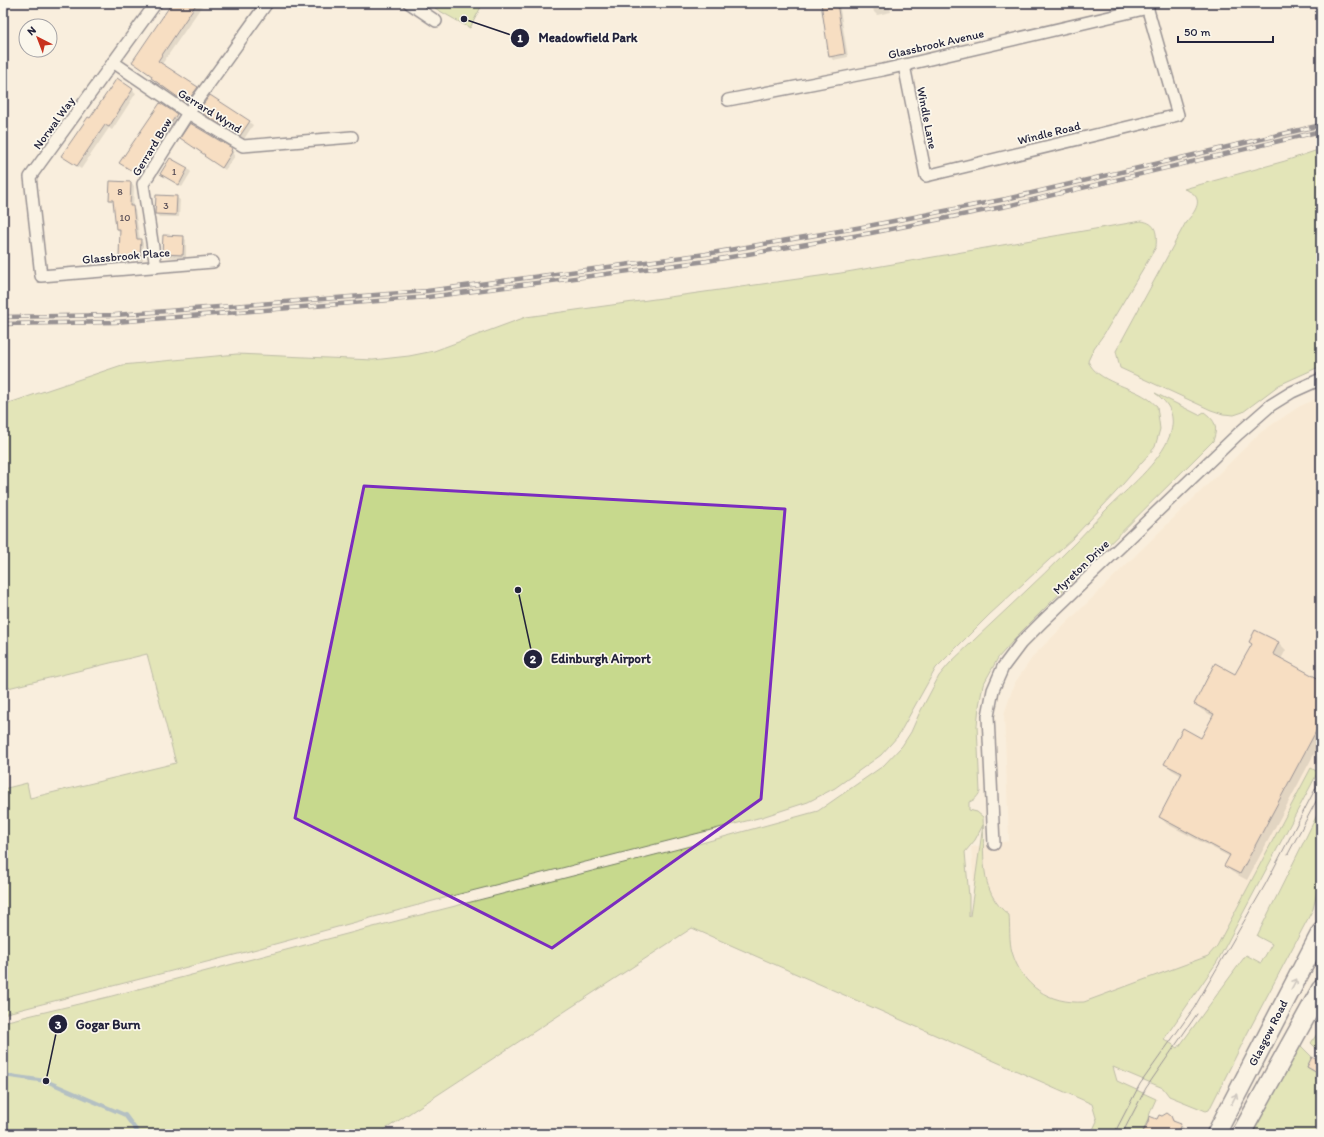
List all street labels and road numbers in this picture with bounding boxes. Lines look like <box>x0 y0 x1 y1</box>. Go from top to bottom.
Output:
street label: Glassbrook Avenue <box>887 26 986 62</box>
street label: Gerrard Wynd <box>176 86 245 136</box>
street label: Windle Lane <box>914 86 940 151</box>
street label: Norwal Way <box>30 94 78 152</box>
street label: Gerrard Bow <box>129 115 175 179</box>
street label: Windle Road <box>1016 118 1082 148</box>
street label: Glassbrook Place <box>81 245 171 267</box>
street label: Myreton Drive <box>1050 537 1112 597</box>
street label: Glasgow Road <box>1245 997 1291 1068</box>

